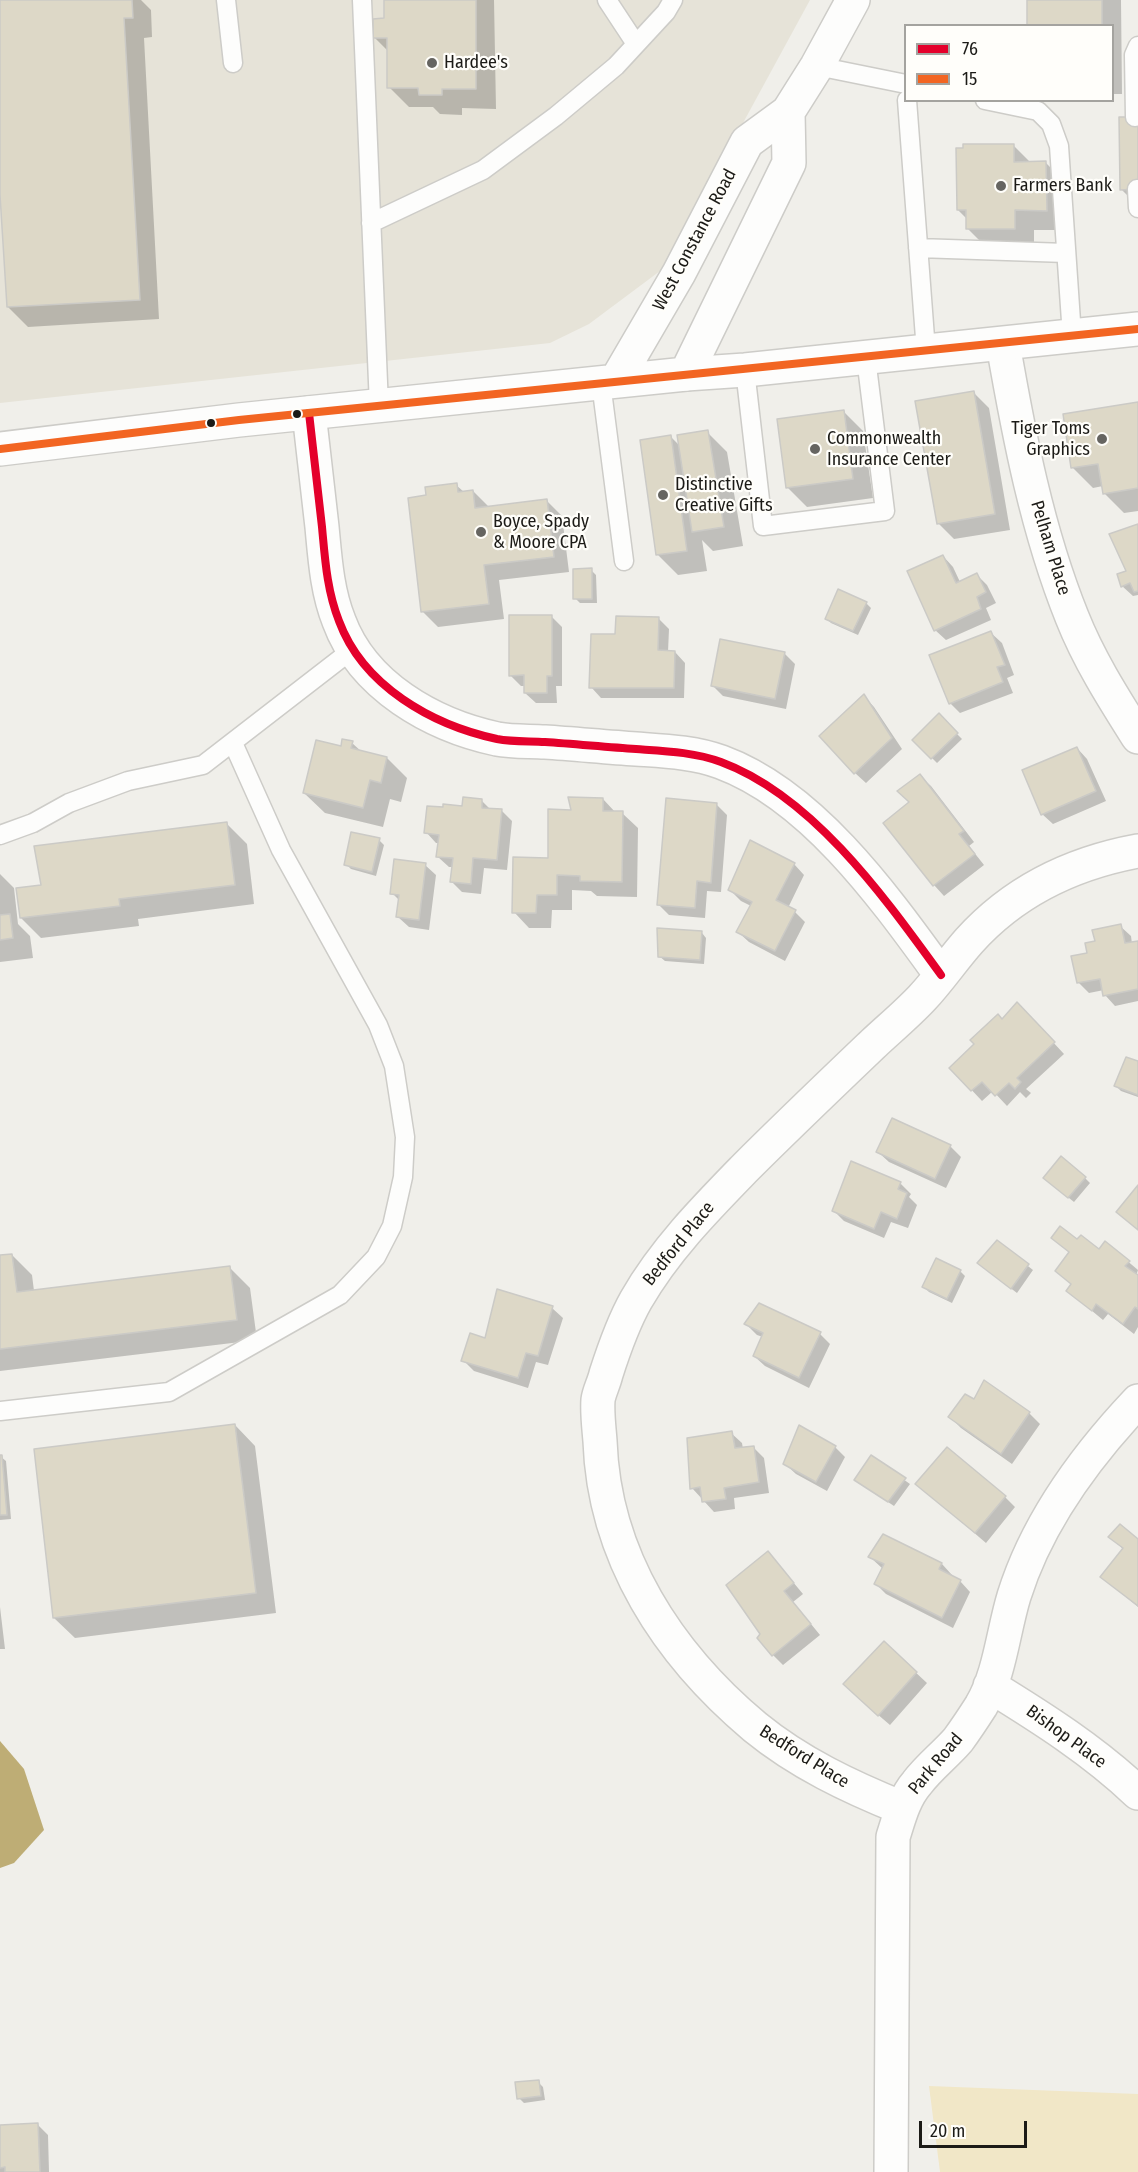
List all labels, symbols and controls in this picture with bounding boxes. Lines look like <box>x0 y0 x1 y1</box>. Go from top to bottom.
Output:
legend <box>904 24 1114 102</box>
text: 76 <box>962 38 978 60</box>
place label: Hardee's <box>444 52 508 74</box>
marker: Hardee's <box>425 56 439 70</box>
text: 15 <box>962 68 977 90</box>
street label: West Constance Road <box>649 165 741 315</box>
place label: Farmers Bank <box>1013 175 1112 197</box>
marker: Farmers Bank <box>994 179 1008 193</box>
unlabelled marker <box>291 408 303 420</box>
unlabelled marker <box>205 417 217 429</box>
place label: Tiger Toms Graphics <box>1011 418 1090 460</box>
place label: Commonwealth Insurance Center <box>827 428 951 470</box>
marker: Tiger Toms Graphics <box>1095 432 1109 446</box>
marker: Commonwealth Insurance Center <box>808 442 822 456</box>
place label: Distinctive Creative Gifts <box>675 474 773 516</box>
marker: Distinctive Creative Gifts <box>656 488 670 502</box>
street label: Pelham Place <box>1025 498 1075 598</box>
place label: Boyce, Spady & Moore CPA <box>493 511 589 554</box>
marker: Boyce, Spady & Moore CPA <box>474 525 488 539</box>
street label: Bedford Place <box>639 1198 719 1290</box>
street label: Bishop Place <box>1022 1701 1110 1773</box>
street label: Bedford Place <box>755 1721 853 1793</box>
street label: Park Road <box>904 1729 968 1799</box>
scale bar <box>922 2109 1030 2147</box>
text: 20 m <box>930 2120 965 2142</box>

